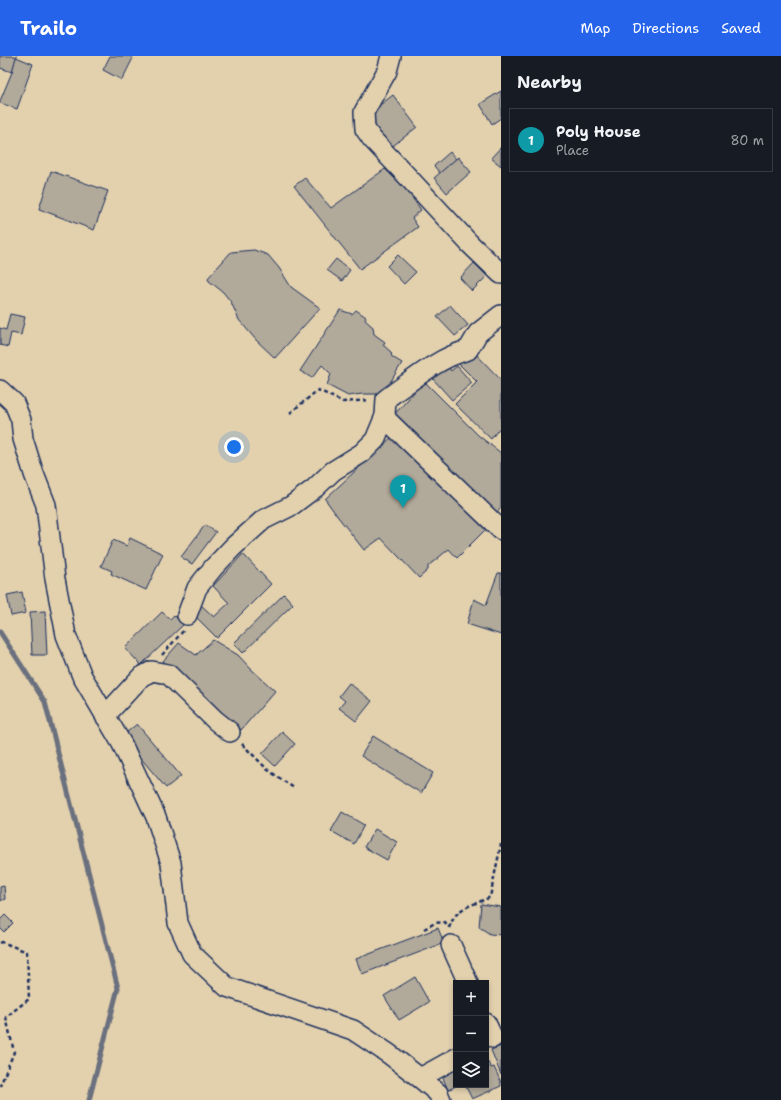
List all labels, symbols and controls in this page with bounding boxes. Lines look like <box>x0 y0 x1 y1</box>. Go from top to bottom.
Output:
text: Trailo <box>20 16 77 41</box>
text: Map <box>581 19 611 37</box>
text: Directions <box>633 19 699 37</box>
text: Saved <box>721 19 761 37</box>
text: Nearby <box>517 71 582 93</box>
text: Poly House <box>556 122 641 142</box>
text: 1 <box>528 132 534 149</box>
text: 80 m <box>730 132 764 149</box>
text: Place <box>556 142 589 159</box>
your location <box>224 437 244 457</box>
pin: 1 <box>390 475 416 508</box>
map controls <box>453 980 489 1088</box>
button: + <box>453 980 489 1016</box>
button: − <box>453 1016 489 1052</box>
button: layers <box>453 1052 489 1088</box>

